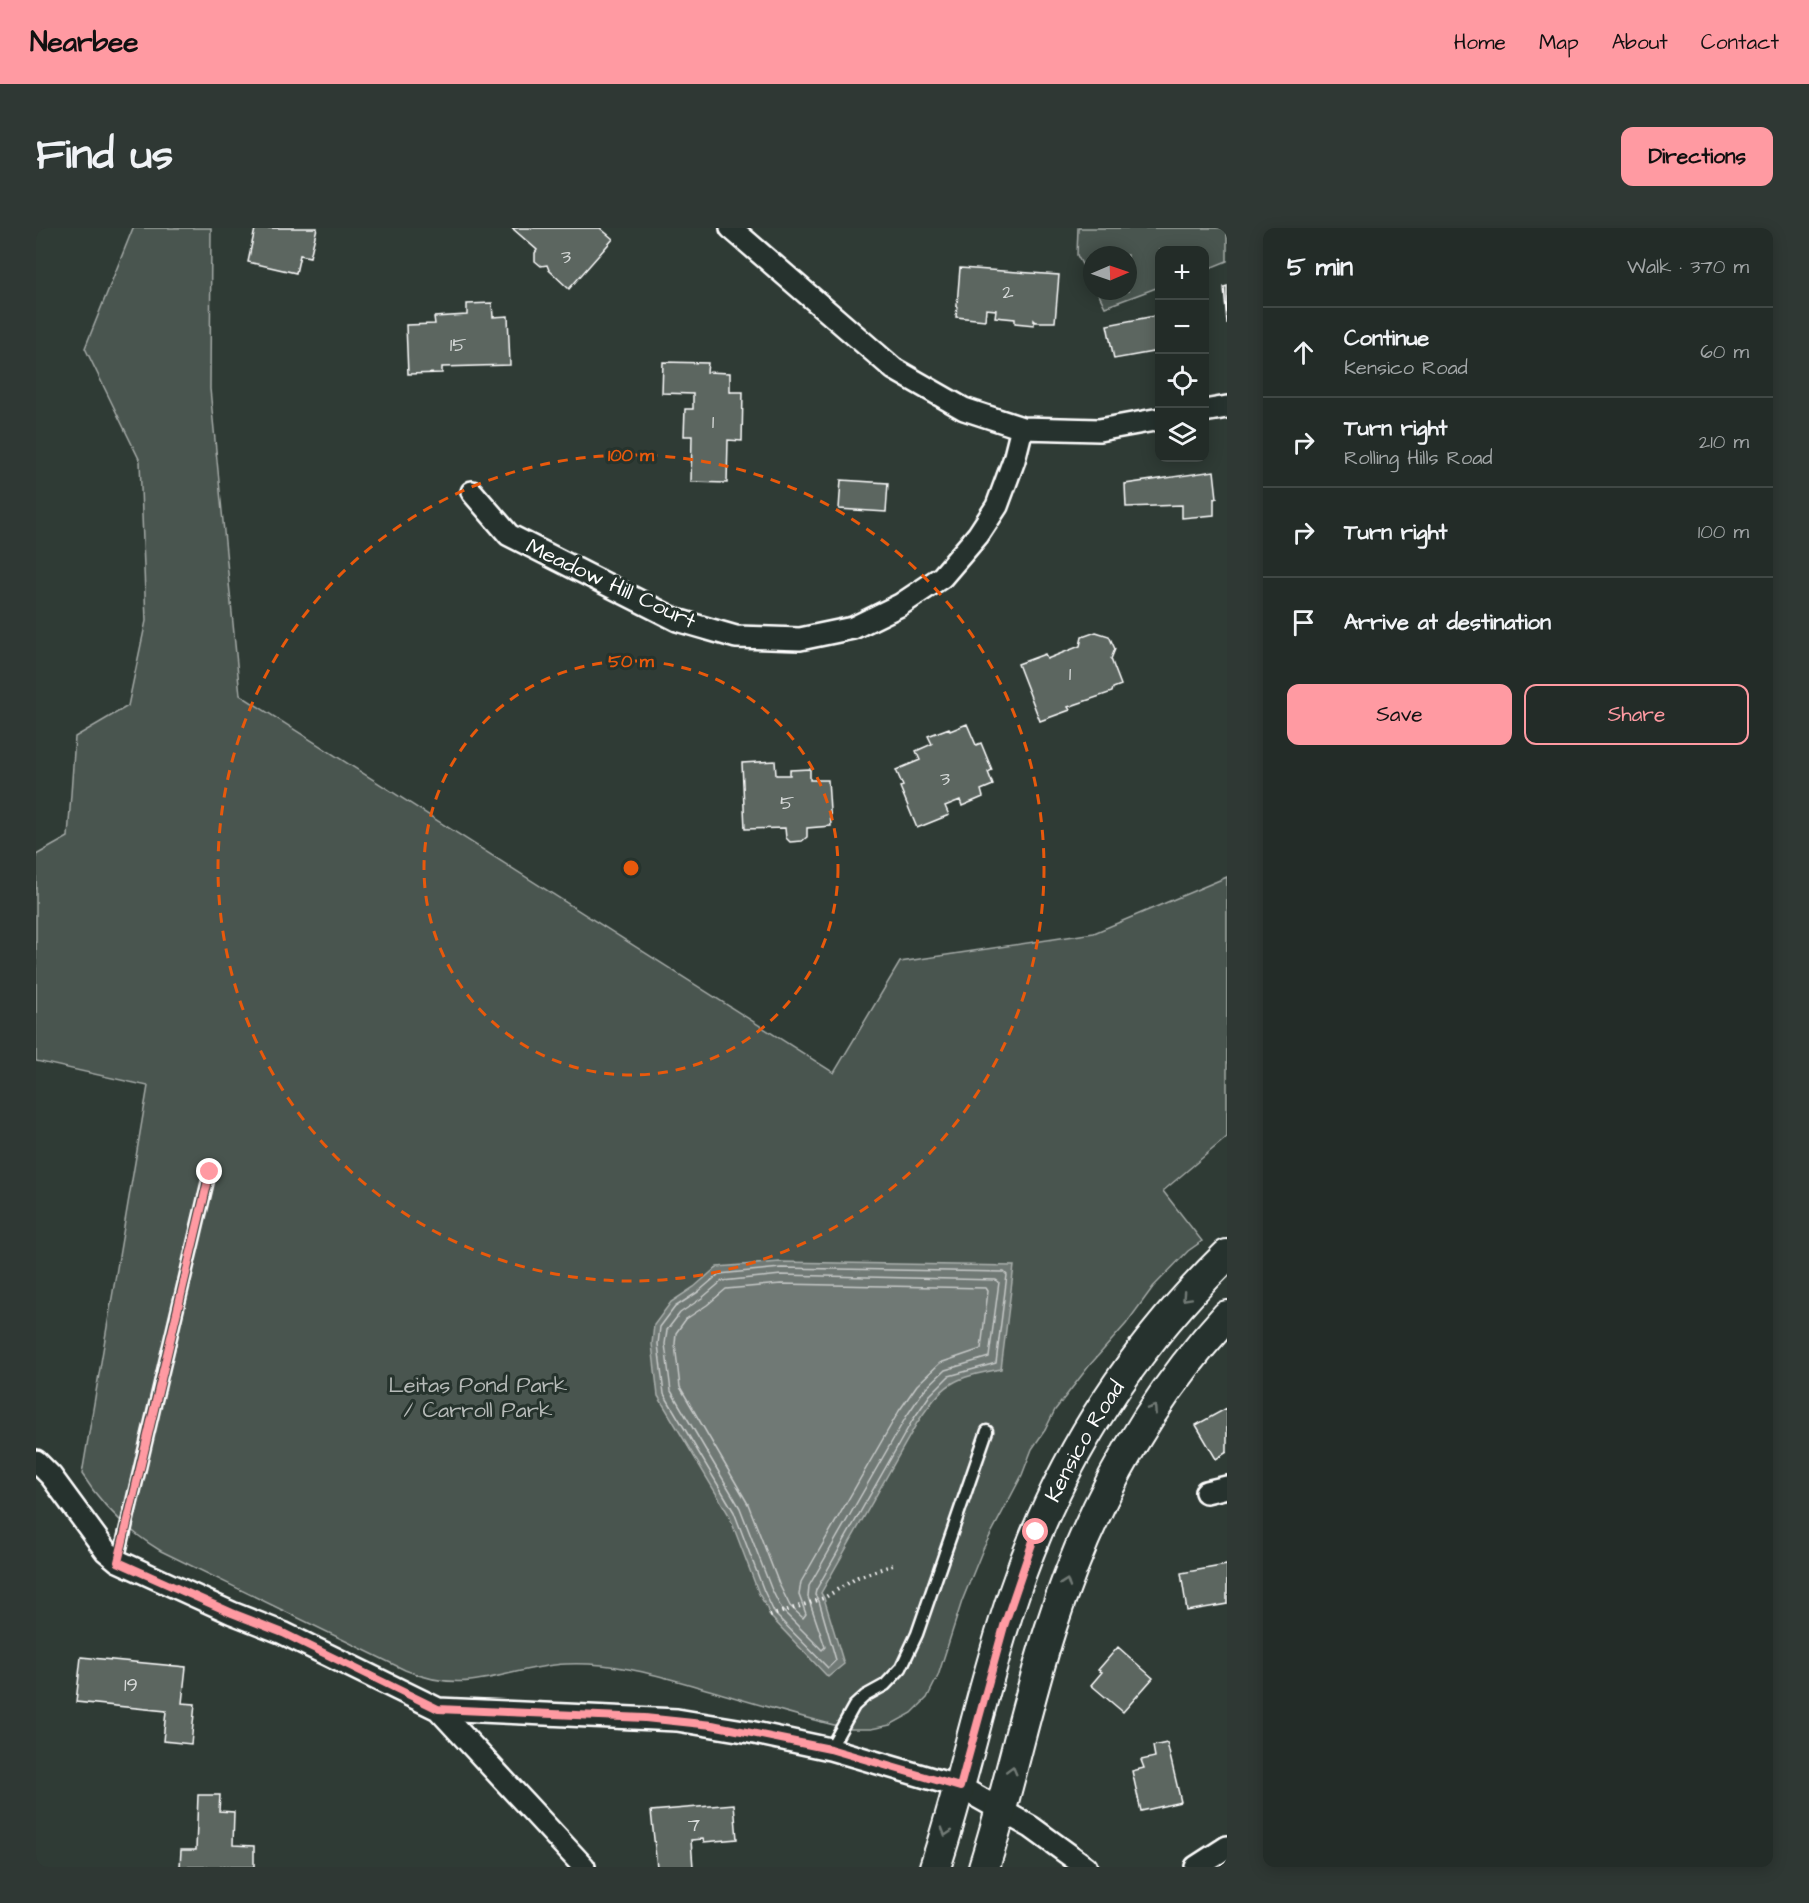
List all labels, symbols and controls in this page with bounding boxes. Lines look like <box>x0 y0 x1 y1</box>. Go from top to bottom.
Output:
text: Nearbee <box>30 23 138 62</box>
text: Home <box>1454 28 1506 57</box>
text: Map <box>1539 28 1579 57</box>
text: About <box>1612 28 1668 57</box>
text: Contact <box>1701 28 1779 57</box>
text: Find us <box>36 127 173 185</box>
button: Directions <box>1621 127 1773 186</box>
house number: 3 <box>561 243 571 271</box>
north arrow <box>1083 246 1137 300</box>
map controls <box>1155 246 1209 462</box>
button: + <box>1155 246 1209 300</box>
text: 5 min <box>1287 249 1353 285</box>
text: Walk · 370 m <box>1627 253 1749 281</box>
house number: 2 <box>1002 278 1014 306</box>
button: − <box>1155 300 1209 354</box>
text: Continue <box>1344 323 1429 354</box>
house number: 15 <box>450 331 466 359</box>
icon: ahead <box>1287 336 1320 369</box>
text: 60 m <box>1700 338 1749 366</box>
button: locate <box>1155 354 1209 408</box>
text: Kensico Road <box>1344 354 1468 382</box>
house number: 1 <box>712 408 715 436</box>
button: layers <box>1155 408 1209 462</box>
text: Turn right <box>1344 413 1447 444</box>
icon: right <box>1287 426 1320 459</box>
text: 210 m <box>1699 428 1749 456</box>
text: 100 m <box>608 443 655 468</box>
text: Rolling Hills Road <box>1344 444 1493 472</box>
icon: right <box>1287 516 1320 549</box>
text: Turn right <box>1344 517 1447 548</box>
text: 100 m <box>1698 518 1749 546</box>
street label: Meadow Hill Court <box>521 531 701 637</box>
icon: arrive <box>1287 606 1320 639</box>
text: Arrive at destination <box>1344 607 1551 638</box>
text: 50 m <box>608 649 655 674</box>
house number: 1 <box>1069 660 1072 688</box>
button: Save <box>1287 684 1512 745</box>
button: Share <box>1524 684 1749 745</box>
house number: 3 <box>940 765 950 793</box>
house number: 5 <box>780 789 794 817</box>
centre of rings <box>621 858 641 878</box>
route end <box>196 1158 222 1184</box>
one-way arrow <box>1182 1290 1193 1301</box>
park label: Leitas Pond Park / Carroll Park <box>389 1370 568 1426</box>
street label: Kensico Road <box>1037 1374 1132 1507</box>
one-way arrow <box>1146 1405 1157 1416</box>
route start <box>1022 1518 1048 1544</box>
one-way arrow <box>1059 1578 1072 1589</box>
house number: 19 <box>124 1671 138 1699</box>
one-way arrow <box>1004 1766 1017 1776</box>
house number: 7 <box>688 1811 700 1839</box>
one-way arrow <box>941 1826 953 1837</box>

